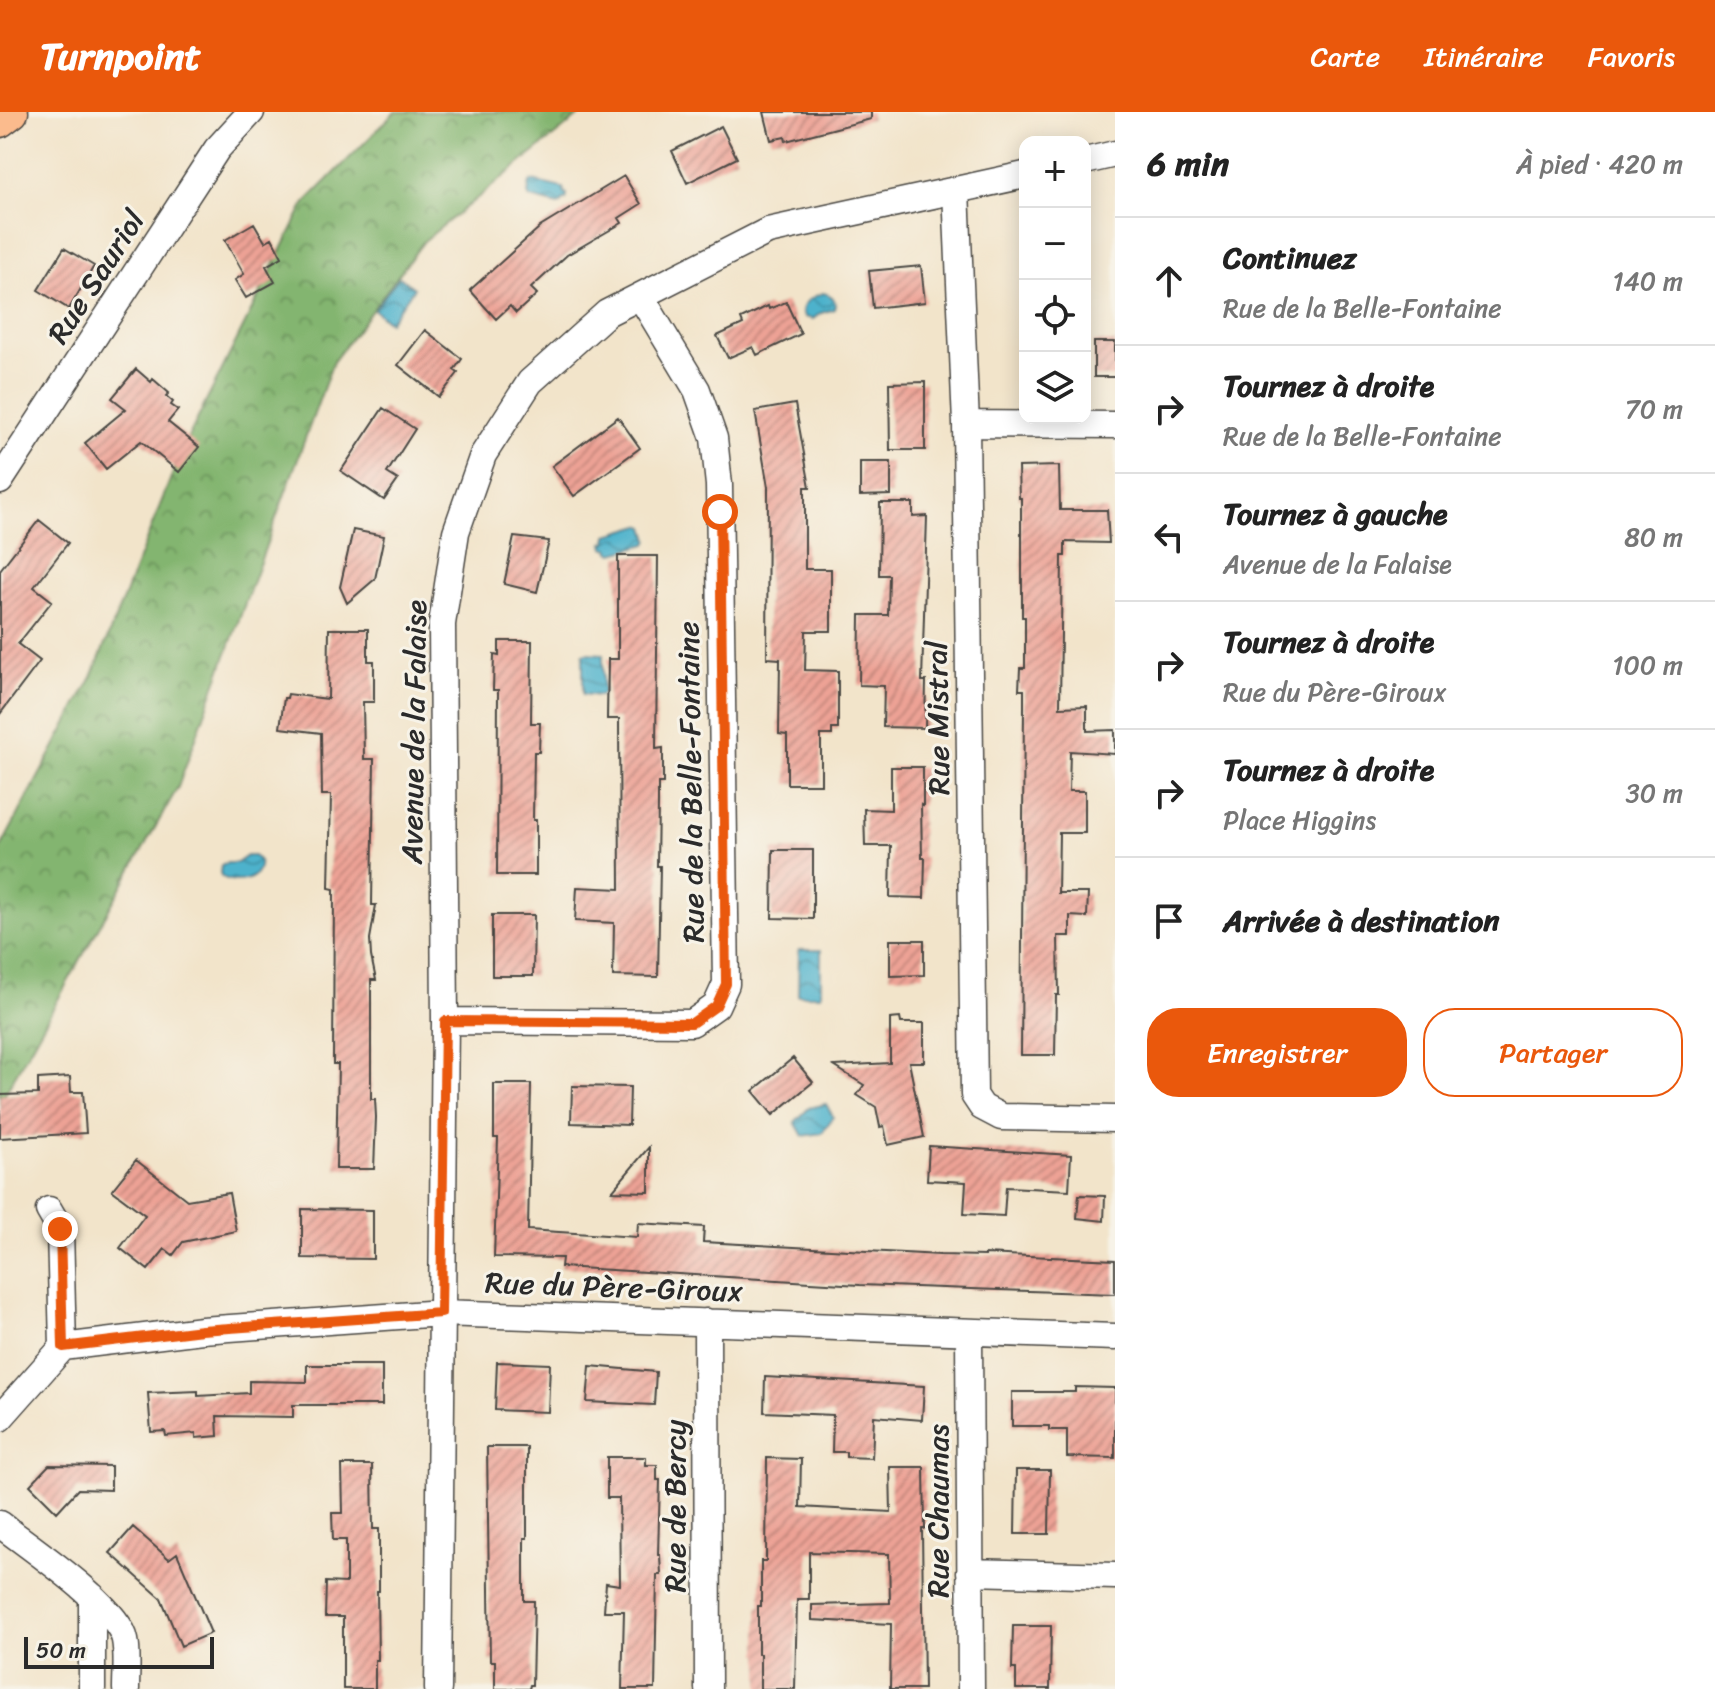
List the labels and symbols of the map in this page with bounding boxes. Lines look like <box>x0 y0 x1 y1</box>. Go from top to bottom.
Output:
street label: Rue Sauriol <box>32 198 161 355</box>
route start <box>702 494 738 530</box>
street label: Avenue de la Falaise <box>385 600 443 865</box>
street label: Rue de la Belle-Fontaine <box>661 621 721 943</box>
street label: Rue Mistral <box>910 639 966 796</box>
route end <box>42 1211 78 1247</box>
street label: Rue du Père-Giroux <box>484 1256 745 1319</box>
street label: Rue de Bercy <box>648 1419 702 1592</box>
street label: Rue Chaumas <box>911 1424 965 1598</box>
scale bar <box>24 1633 214 1669</box>

